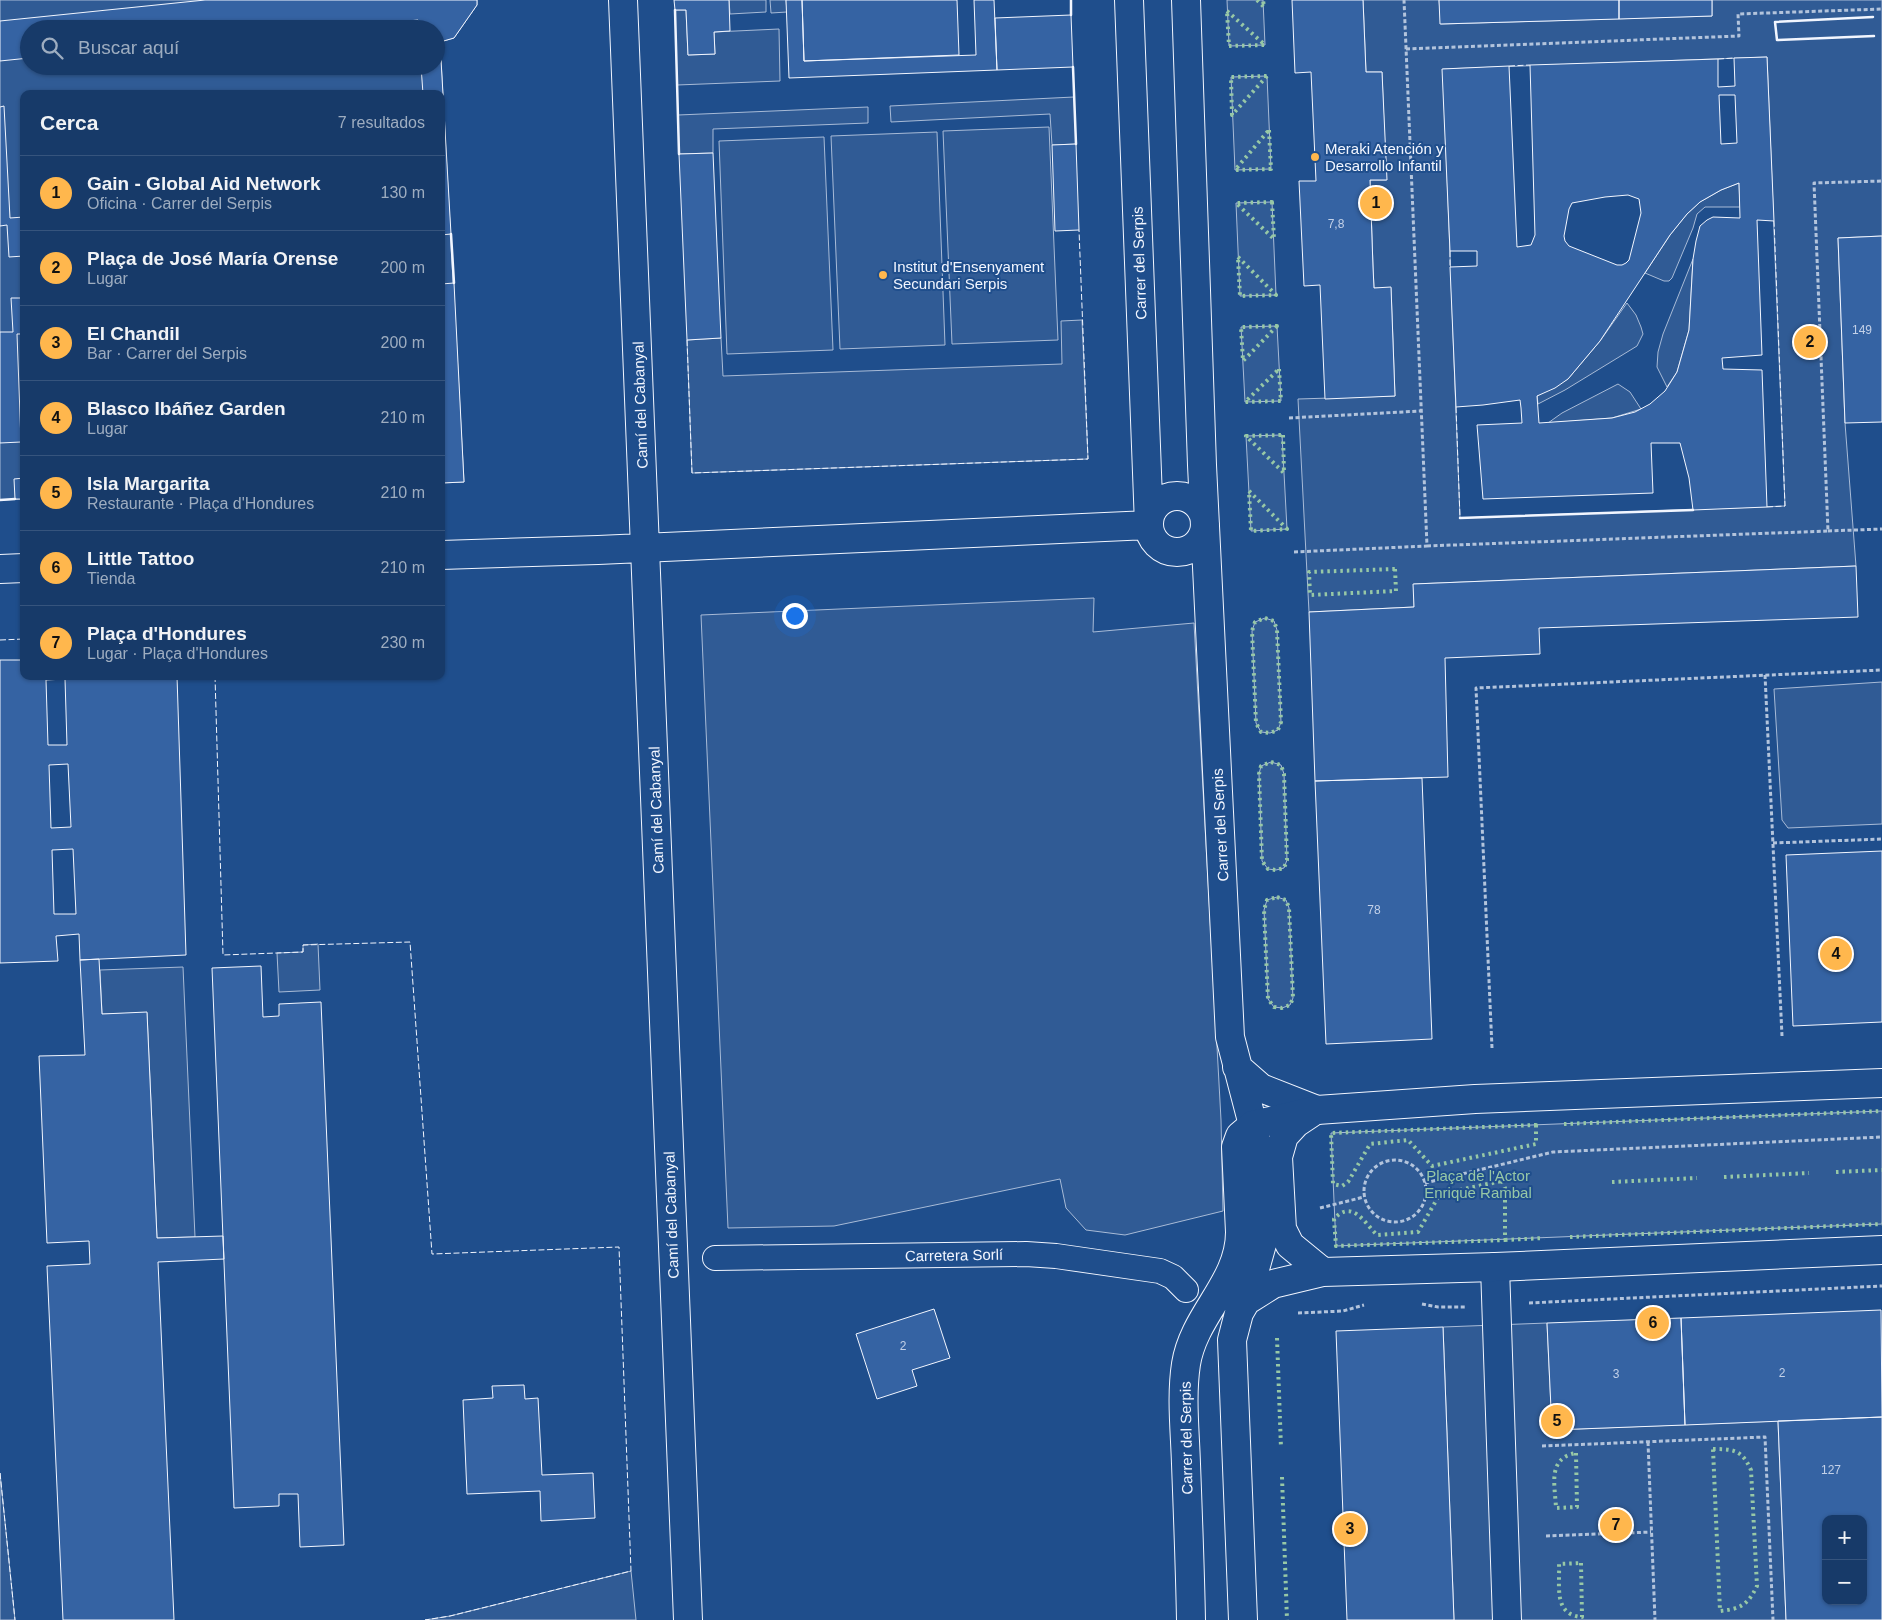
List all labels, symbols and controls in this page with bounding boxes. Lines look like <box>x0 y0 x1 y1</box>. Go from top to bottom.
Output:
search box <box>20 20 445 75</box>
icon: search <box>38 34 66 62</box>
text: Buscar aquí <box>78 37 179 58</box>
text: Cerca <box>40 111 98 134</box>
text: 7 resultados <box>338 114 425 131</box>
place label: Meraki Atención y Desarrollo Infantil <box>1325 140 1444 174</box>
marker: Meraki Atención y Desarrollo Infantil <box>1309 151 1321 163</box>
text: Gain - Global Aid Network <box>87 173 321 194</box>
text: 1 <box>52 184 60 201</box>
text: 130 m <box>381 184 425 201</box>
pin: 1 <box>1360 184 1392 222</box>
text: Oficina · Carrer del Serpis <box>87 195 272 212</box>
street label: Carrer del Serpis <box>1129 206 1149 320</box>
house number: 7,8 <box>1328 217 1345 231</box>
text: Plaça de José María Orense <box>87 248 338 269</box>
place label: Institut d'Ensenyament Secundari Serpis <box>893 258 1045 292</box>
text: 2 <box>52 259 60 276</box>
text: 200 m <box>381 259 425 276</box>
marker: Institut d'Ensenyament Secundari Serpis <box>877 269 889 281</box>
text: Lugar <box>87 270 128 287</box>
text: El Chandil <box>87 323 180 344</box>
pin: 2 <box>1794 323 1826 361</box>
house number: 149 <box>1852 323 1872 337</box>
text: 3 <box>52 334 60 351</box>
text: 200 m <box>381 334 425 351</box>
street label: Camí del Cabanyal <box>629 341 651 469</box>
text: Bar · Carrer del Serpis <box>87 345 247 362</box>
text: Blasco Ibáñez Garden <box>87 398 286 419</box>
text: 4 <box>52 409 60 426</box>
text: 210 m <box>381 409 425 426</box>
text: Lugar <box>87 420 128 437</box>
text: Isla Margarita <box>87 473 210 494</box>
text: 5 <box>52 484 60 501</box>
text: 210 m <box>381 484 425 501</box>
text: Restaurante · Plaça d'Hondures <box>87 495 314 512</box>
text: Little Tattoo <box>87 548 194 569</box>
text: 6 <box>52 559 60 576</box>
text: 210 m <box>381 559 425 576</box>
text: Tienda <box>87 570 135 587</box>
your location <box>782 603 808 629</box>
text: Plaça d'Hondures <box>87 623 247 644</box>
text: 7 <box>52 634 60 651</box>
text: 230 m <box>381 634 425 651</box>
text: Lugar · Plaça d'Hondures <box>87 645 268 662</box>
street label: Camí del Cabanyal <box>645 746 667 874</box>
street label: Carrer del Serpis <box>1209 768 1231 882</box>
house number: 78 <box>1367 903 1381 917</box>
pin: 4 <box>1820 935 1852 973</box>
street label: Camí del Cabanyal <box>660 1151 682 1279</box>
park label: Plaça de l'Actor Enrique Rambal <box>1424 1167 1532 1201</box>
street label: Carretera Sorlí <box>905 1246 1004 1264</box>
pin: 6 <box>1637 1304 1669 1342</box>
house number: 2 <box>900 1339 907 1353</box>
house number: 2 <box>1779 1366 1786 1380</box>
house number: 3 <box>1613 1367 1620 1381</box>
street label: Carrer del Serpis <box>1177 1381 1195 1495</box>
pin: 5 <box>1541 1402 1573 1440</box>
house number: 127 <box>1821 1463 1841 1477</box>
pin: 7 <box>1600 1506 1632 1544</box>
pin: 3 <box>1334 1510 1366 1548</box>
map controls <box>1822 1515 1867 1605</box>
button: + <box>1822 1515 1867 1560</box>
button: − <box>1822 1560 1867 1605</box>

